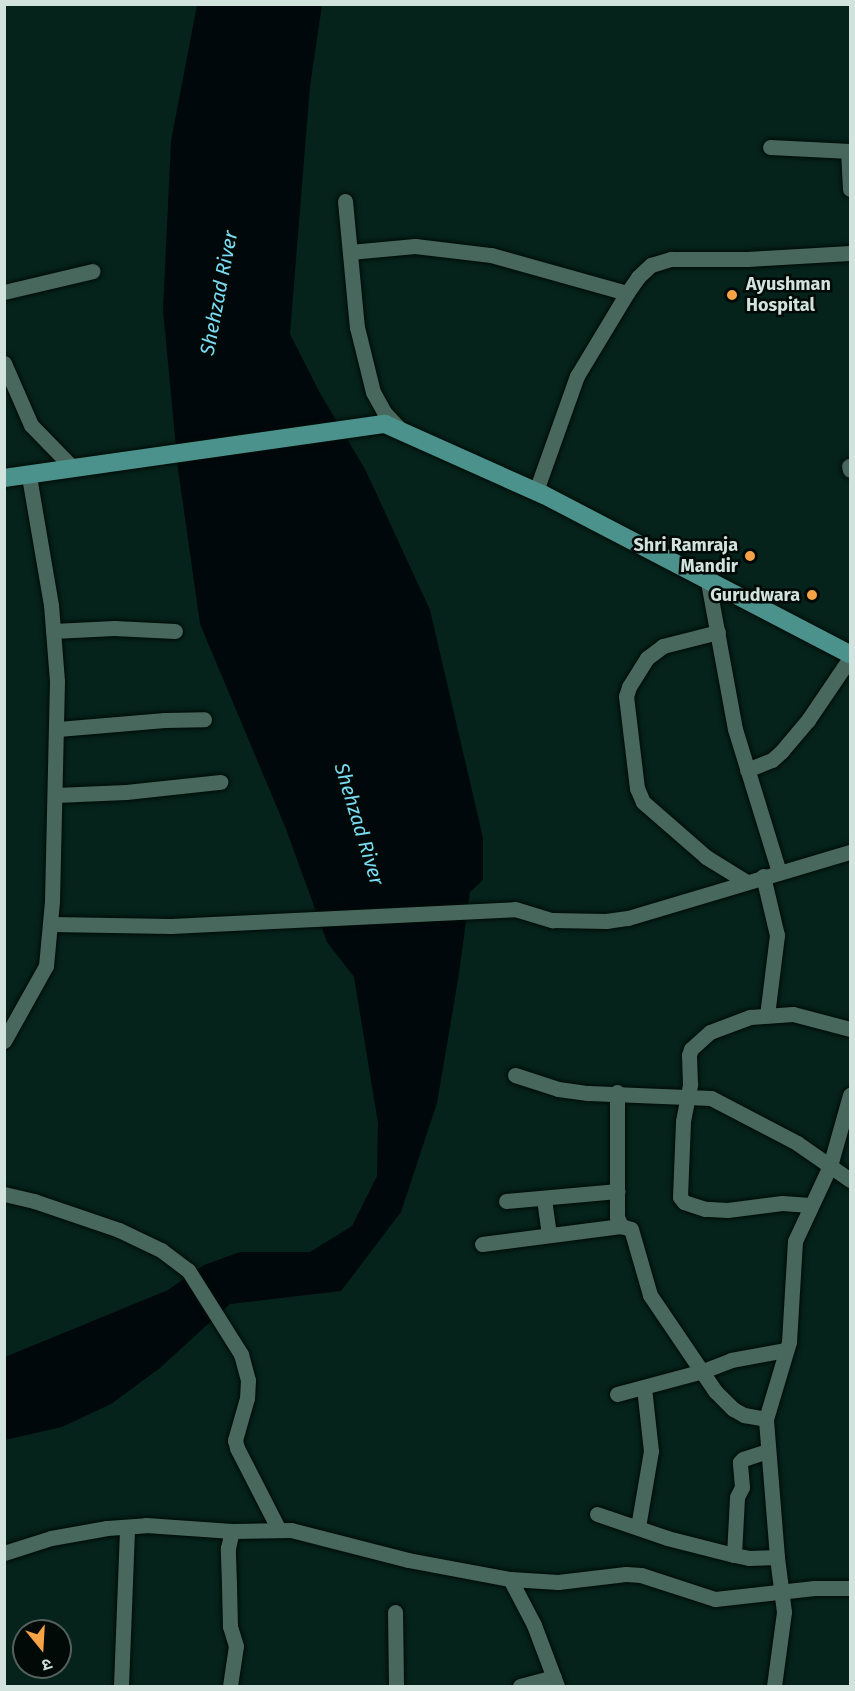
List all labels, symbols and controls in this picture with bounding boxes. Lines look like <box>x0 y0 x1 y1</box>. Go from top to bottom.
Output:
water label: Shehzad River <box>195 229 243 357</box>
place label: Ayushman Hospital <box>746 274 831 316</box>
marker: Ayushman Hospital <box>723 286 741 304</box>
place label: Shri Ramraja Mandir <box>634 535 738 578</box>
marker: Shri Ramraja Mandir <box>743 549 757 563</box>
place label: Gurudwara <box>710 584 800 606</box>
marker: Gurudwara <box>805 588 819 602</box>
water label: Shehzad River <box>329 760 389 888</box>
north arrow <box>12 1619 72 1679</box>
text: उ <box>40 1654 54 1675</box>

